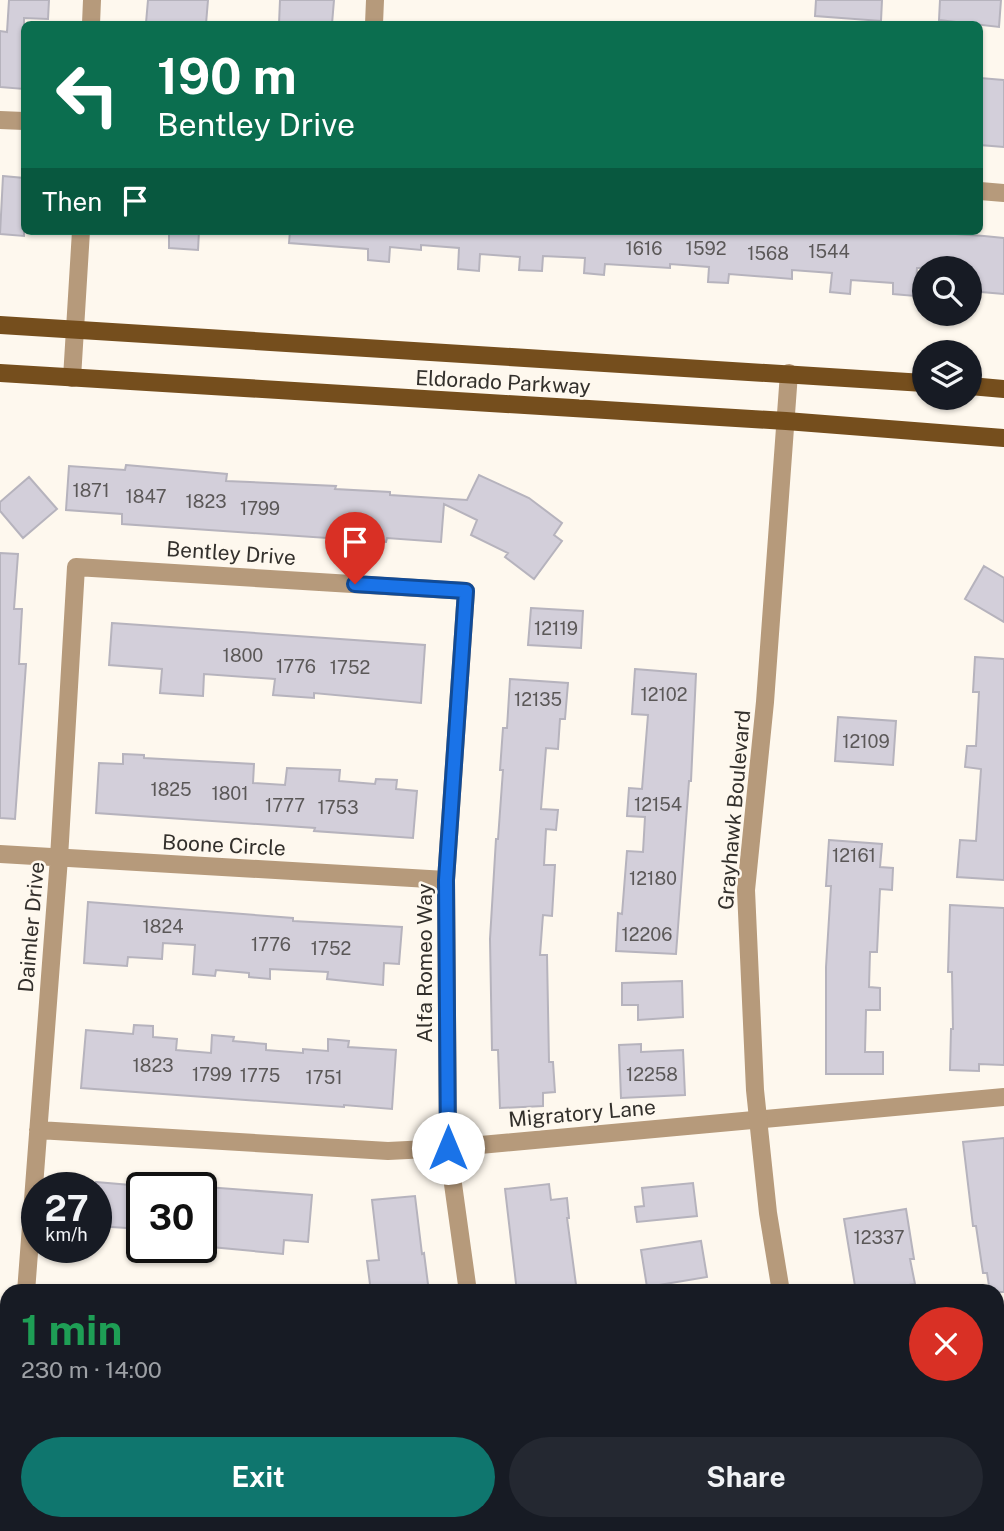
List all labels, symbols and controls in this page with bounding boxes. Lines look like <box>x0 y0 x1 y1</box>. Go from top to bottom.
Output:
text: 190 m <box>157 47 297 105</box>
icon: left <box>42 49 133 140</box>
text: Bentley Drive <box>157 106 355 143</box>
icon: arrive <box>116 182 154 220</box>
text: Then <box>42 186 102 217</box>
house number: 1616 <box>625 238 663 259</box>
house number: 1592 <box>686 238 726 259</box>
house number: 1544 <box>808 241 850 262</box>
house number: 1568 <box>747 243 789 264</box>
map controls <box>912 256 982 410</box>
button: search <box>912 256 982 326</box>
button: layers <box>912 340 982 410</box>
street label: Eldorado Parkway <box>415 365 591 399</box>
house number: 1871 <box>72 480 110 501</box>
house number: 1847 <box>125 486 167 507</box>
house number: 1823 <box>185 491 227 512</box>
house number: 1799 <box>240 498 280 519</box>
pin <box>325 512 385 584</box>
icon: arrive <box>336 523 374 561</box>
street label: Bentley Drive <box>165 536 297 570</box>
house number: 12119 <box>534 618 578 639</box>
house number: 1800 <box>223 645 263 666</box>
house number: 1776 <box>276 656 316 677</box>
house number: 1752 <box>330 657 370 678</box>
house number: 12102 <box>640 684 688 705</box>
house number: 12135 <box>514 689 562 710</box>
street label: Grayhawk Boulevard <box>713 709 755 911</box>
house number: 12109 <box>842 731 890 752</box>
house number: 1825 <box>150 779 192 800</box>
house number: 1801 <box>211 783 249 804</box>
house number: 12154 <box>634 794 682 815</box>
house number: 1777 <box>265 795 305 816</box>
house number: 1753 <box>317 797 359 818</box>
street label: Boone Circle <box>162 829 286 861</box>
house number: 12161 <box>832 845 876 866</box>
street label: Daimler Drive <box>13 861 49 993</box>
house number: 12180 <box>629 868 677 889</box>
street label: Alfa Romeo Way <box>412 883 437 1043</box>
house number: 1824 <box>142 916 184 937</box>
house number: 12206 <box>622 924 672 945</box>
house number: 1776 <box>251 934 291 955</box>
house number: 1752 <box>311 938 351 959</box>
house number: 1823 <box>132 1055 174 1076</box>
house number: 1799 <box>192 1064 232 1085</box>
house number: 12258 <box>626 1064 678 1085</box>
house number: 1775 <box>240 1065 280 1086</box>
house number: 1751 <box>306 1067 343 1088</box>
street label: Migratory Lane <box>507 1094 657 1132</box>
position arrow <box>411 1111 485 1185</box>
speed limit sign: 30 <box>126 1172 217 1263</box>
text: 27 <box>44 1188 89 1229</box>
text: km/h <box>45 1224 88 1245</box>
house number: 12337 <box>853 1227 905 1248</box>
text: 1 min <box>21 1305 122 1354</box>
button: close <box>909 1307 983 1381</box>
text: 230 m · 14:00 <box>21 1356 162 1383</box>
button: Exit <box>21 1437 495 1517</box>
button: Share <box>509 1437 983 1517</box>

